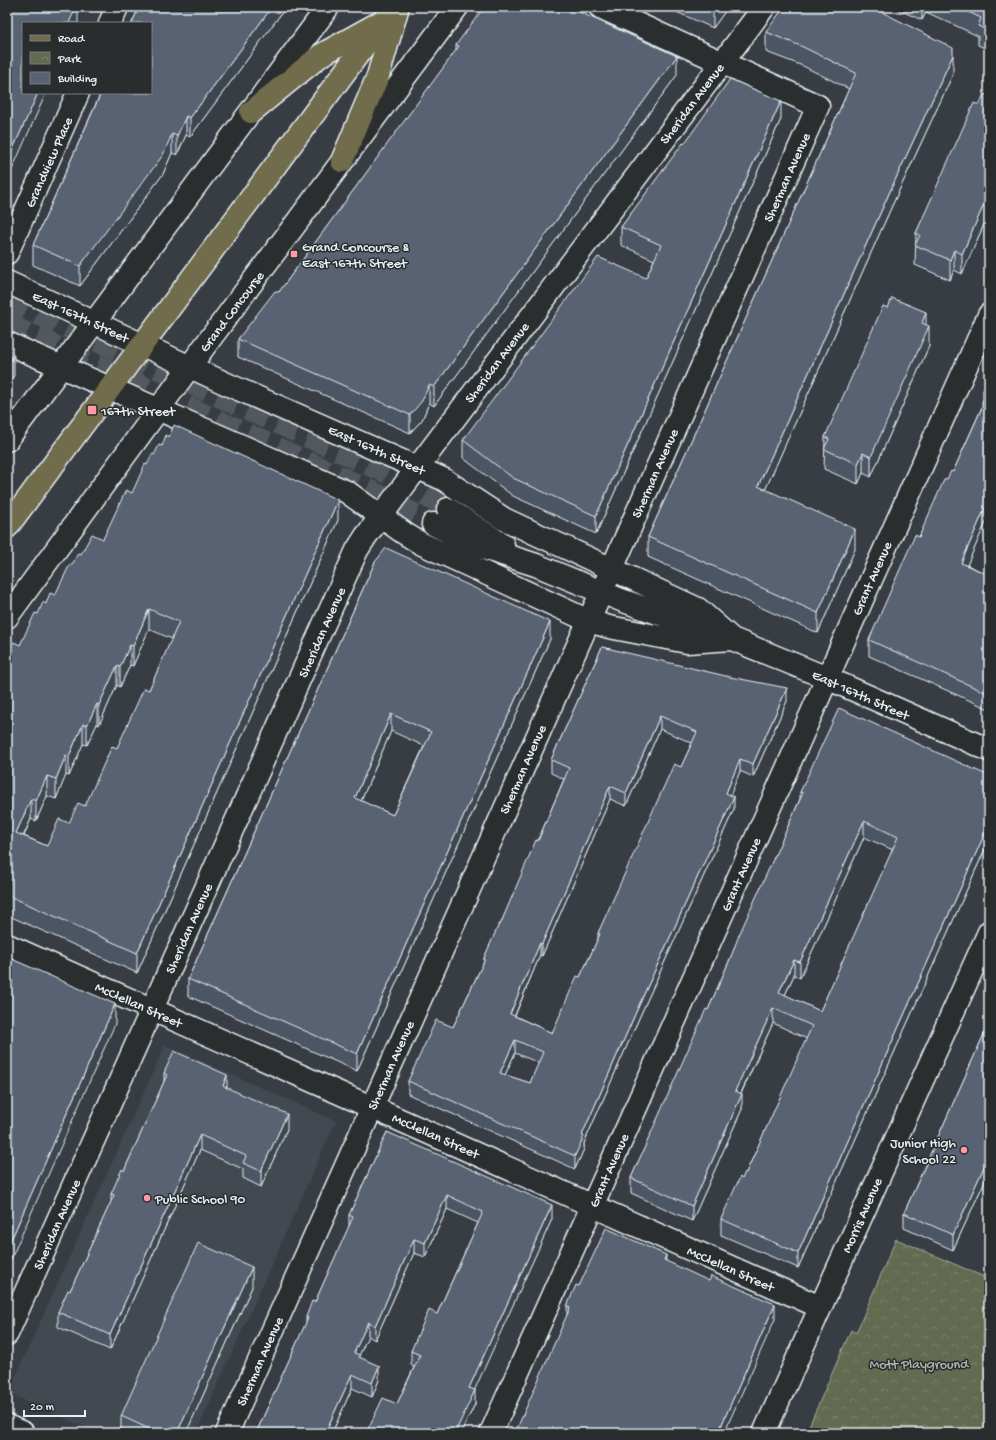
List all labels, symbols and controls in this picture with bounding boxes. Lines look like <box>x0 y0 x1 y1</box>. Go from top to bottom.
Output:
legend <box>22 22 152 94</box>
text: Road <box>58 33 85 47</box>
text: Park <box>57 53 83 67</box>
street label: Sheridan Avenue <box>657 60 730 148</box>
text: Building <box>57 73 97 87</box>
street label: Grandview Place <box>23 114 78 211</box>
street label: Sherman Avenue <box>761 130 816 225</box>
place label: Grand Concourse & East 167th Street <box>302 240 409 273</box>
marker: Grand Concourse & East 167th Street <box>289 249 299 259</box>
street label: Grand Concourse <box>197 268 269 356</box>
street label: East 167th Street <box>29 288 132 349</box>
street label: Sheridan Avenue <box>462 319 535 407</box>
marker: 167th Street <box>86 404 98 416</box>
place label: 167th Street <box>100 404 176 421</box>
street label: East 167th Street <box>325 422 428 481</box>
street label: Sherman Avenue <box>629 426 684 521</box>
street label: Grant Avenue <box>849 539 897 619</box>
street label: Sheridan Avenue <box>296 584 351 681</box>
street label: East 167th Street <box>809 667 912 726</box>
street label: Sherman Avenue <box>497 722 552 817</box>
street label: Grant Avenue <box>718 835 766 915</box>
street label: Sheridan Avenue <box>163 880 218 977</box>
street label: McClellan Street <box>92 979 185 1034</box>
street label: Sherman Avenue <box>365 1018 420 1113</box>
street label: McClellan Street <box>389 1110 482 1165</box>
street label: Grant Avenue <box>586 1131 634 1211</box>
place label: Junior High School 22 <box>890 1136 956 1169</box>
marker: Junior High School 22 <box>959 1145 969 1155</box>
street label: Morris Avenue <box>839 1175 888 1256</box>
street label: Sheridan Avenue <box>31 1176 86 1273</box>
place label: Public School 90 <box>154 1192 246 1209</box>
marker: Public School 90 <box>142 1193 152 1203</box>
street label: McClellan Street <box>684 1243 777 1298</box>
street label: Sherman Avenue <box>234 1314 289 1409</box>
park label: Mott Playground <box>870 1357 970 1374</box>
scale bar <box>24 1392 85 1418</box>
text: 20 m <box>30 1401 55 1415</box>

